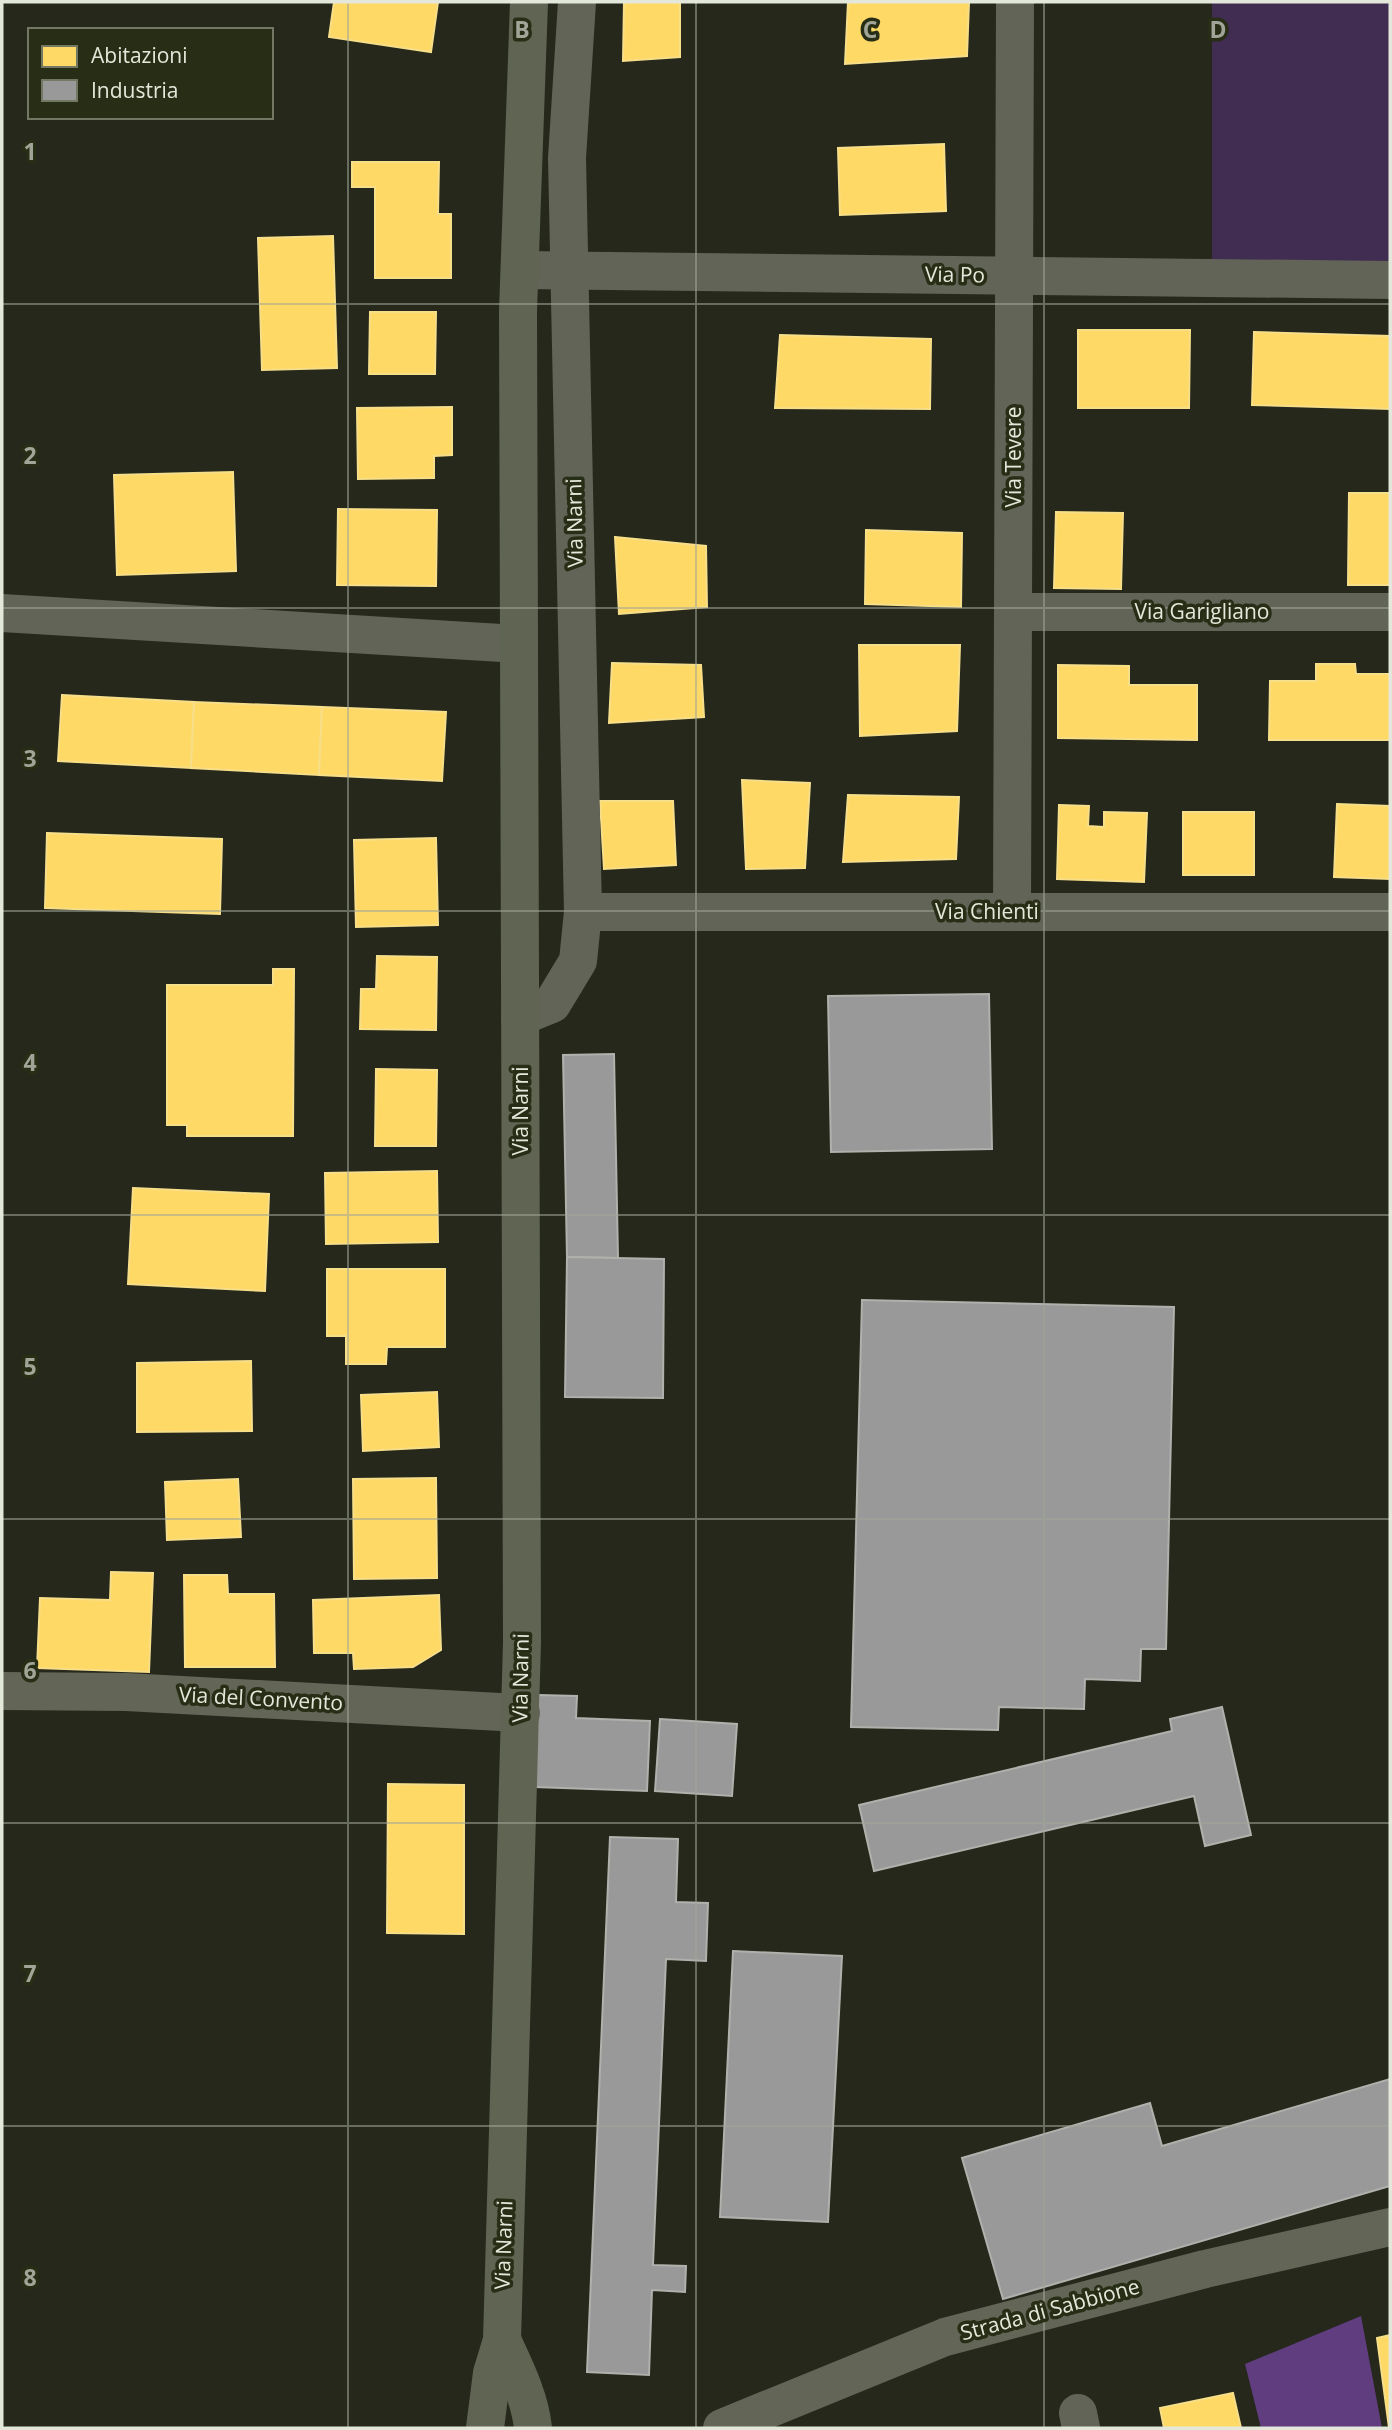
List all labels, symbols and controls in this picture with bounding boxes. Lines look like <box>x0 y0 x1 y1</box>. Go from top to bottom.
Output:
text: B <box>514 13 530 45</box>
text: C <box>863 13 877 45</box>
text: D <box>1209 13 1227 45</box>
legend <box>28 28 273 119</box>
text: Abitazioni <box>91 41 188 69</box>
text: Industria <box>91 76 179 104</box>
text: 1 <box>23 135 37 167</box>
street label: Via Po <box>925 259 985 289</box>
street label: Via Tevere <box>999 407 1027 507</box>
text: 2 <box>23 439 37 471</box>
street label: Via Narni <box>559 478 589 568</box>
street label: Via Garigliano <box>1135 597 1269 625</box>
text: 3 <box>23 742 37 774</box>
street label: Via Chienti <box>935 897 1039 925</box>
text: 4 <box>23 1046 37 1078</box>
street label: Via Narni <box>506 1066 534 1156</box>
text: 5 <box>23 1350 37 1382</box>
street label: Via Narni <box>505 1633 535 1723</box>
text: 6 <box>23 1654 37 1686</box>
street label: Via del Convento <box>178 1680 344 1716</box>
text: 7 <box>23 1957 37 1989</box>
street label: Via Narni <box>487 2200 519 2290</box>
text: 8 <box>23 2261 37 2293</box>
street label: Strada di Sabbione <box>957 2272 1142 2346</box>

